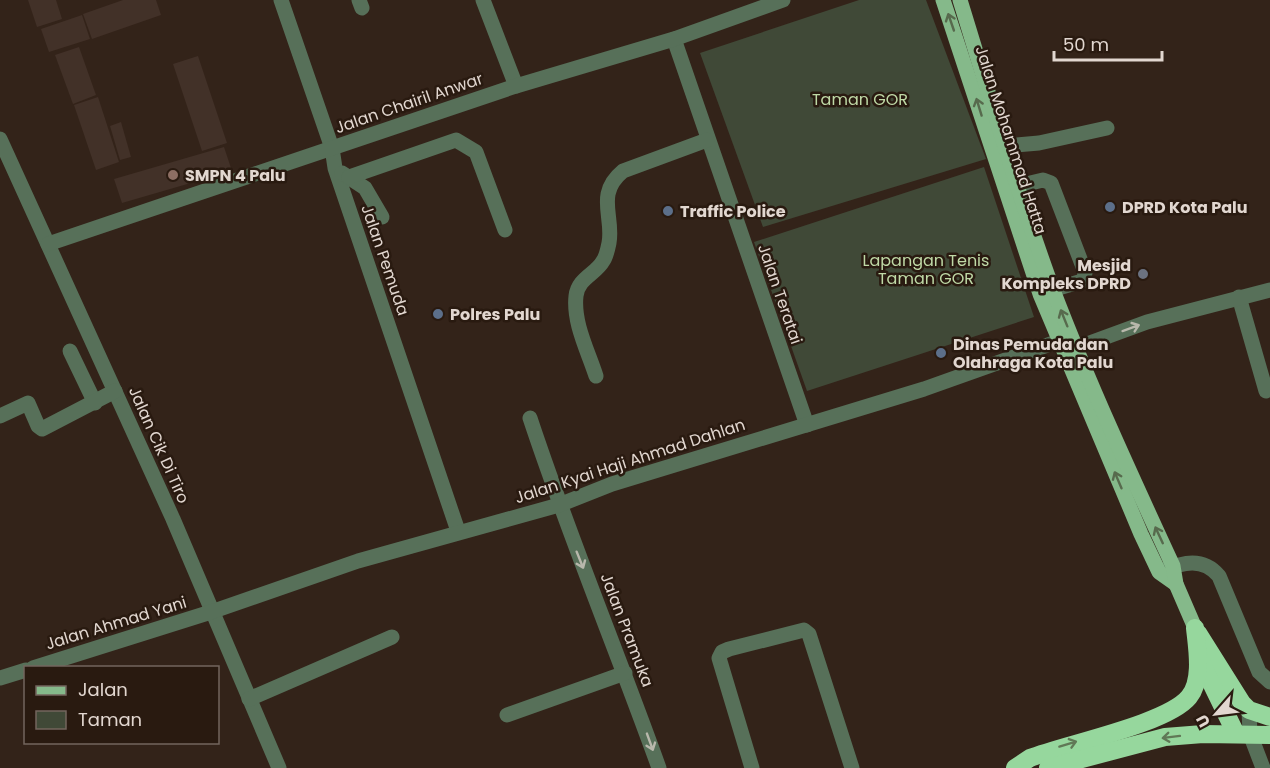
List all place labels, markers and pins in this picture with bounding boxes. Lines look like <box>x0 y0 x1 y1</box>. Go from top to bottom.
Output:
place label: SMPN 4 Palu <box>185 164 286 187</box>
marker: SMPN 4 Palu <box>166 168 180 182</box>
place label: DPRD Kota Palu <box>1122 196 1248 219</box>
place label: Traffic Police <box>680 200 786 223</box>
marker: DPRD Kota Palu <box>1103 200 1117 214</box>
marker: Traffic Police <box>661 204 675 218</box>
place label: Mesjid Kompleks DPRD <box>1001 254 1131 295</box>
marker: Mesjid Kompleks DPRD <box>1136 267 1150 281</box>
place label: Polres Palu <box>450 303 540 326</box>
marker: Polres Palu <box>431 307 445 321</box>
place label: Dinas Pemuda dan Olahraga Kota Palu <box>953 333 1113 374</box>
marker: Dinas Pemuda dan Olahraga Kota Palu <box>934 346 948 360</box>

